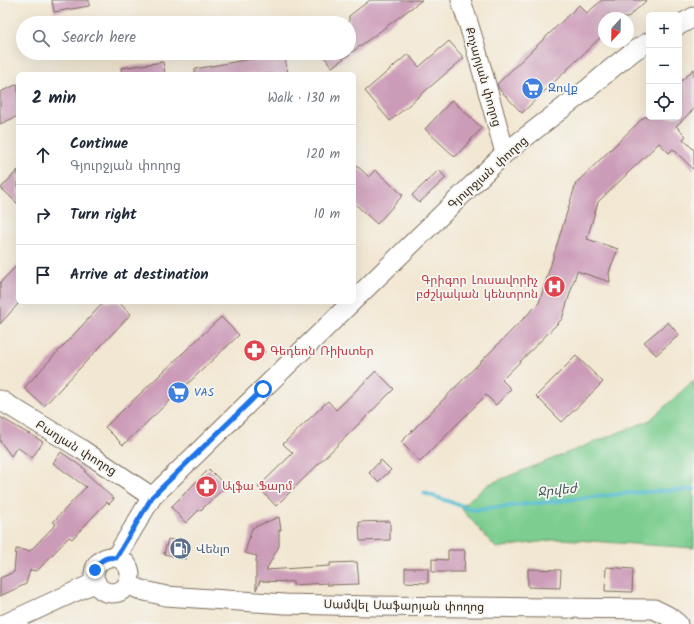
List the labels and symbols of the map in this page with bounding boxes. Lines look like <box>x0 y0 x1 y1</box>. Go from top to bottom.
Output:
north arrow <box>598 12 634 48</box>
street label: Քոչարյան փողոց <box>460 25 506 129</box>
supermarket icon: Զովք <box>520 75 546 101</box>
place label: Զովք <box>548 79 578 98</box>
street label: Գյուրջյան փողոց <box>444 132 532 214</box>
place label: Գրիգոր Լուսավորիչ բժշկական կենտրոն <box>416 271 538 304</box>
hospital icon: Գրիգոր Լուսավորիչ բժշկական կենտրոն <box>541 274 567 300</box>
pharmacy icon: Գեդեոն Ռիխտեր <box>242 338 268 364</box>
place label: Գեդեոն Ռիխտեր <box>270 342 374 361</box>
supermarket icon: VAS <box>165 379 191 405</box>
route start <box>254 380 272 398</box>
place label: VAS <box>194 383 215 402</box>
street label: Բաղյան փողոց <box>32 415 120 481</box>
pharmacy icon: Ալֆա Ֆարմ <box>193 473 219 499</box>
place label: Ալֆա Ֆարմ <box>222 477 293 496</box>
water label: Ջրվեժ <box>536 478 580 504</box>
fuel station icon: Վենլո <box>167 536 193 562</box>
place label: Վենլո <box>196 540 230 559</box>
route end <box>86 561 104 579</box>
street label: Սամվել Սաֆարյան փողոց <box>323 595 485 617</box>

